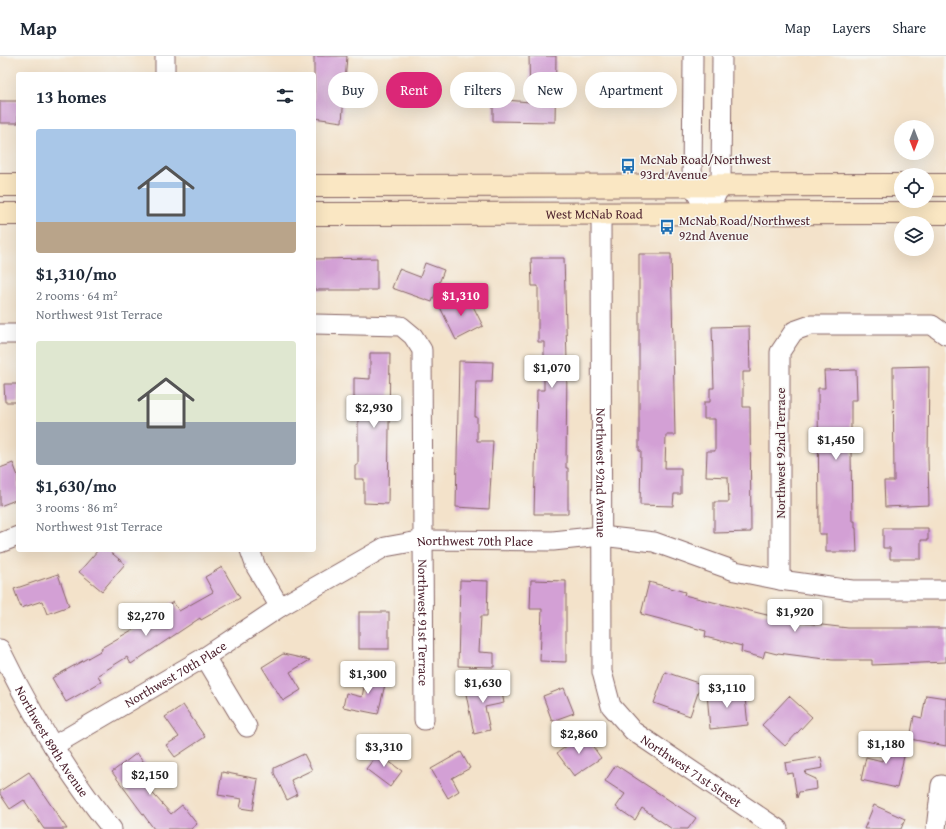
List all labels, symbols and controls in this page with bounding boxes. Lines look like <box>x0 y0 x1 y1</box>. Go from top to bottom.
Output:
text: Map <box>20 14 57 42</box>
text: Map <box>785 18 811 38</box>
text: Layers <box>833 18 871 38</box>
text: Share <box>893 18 926 38</box>
chip: Buy <box>328 72 378 108</box>
chip: Rent <box>386 72 442 108</box>
chip: Filters <box>450 72 515 108</box>
chip: New <box>523 72 577 108</box>
chip: Apartment <box>585 72 677 108</box>
text: 13 homes <box>36 84 107 109</box>
icon: filters <box>274 85 296 107</box>
north arrow <box>894 120 934 160</box>
map controls <box>894 120 934 256</box>
place label: McNab Road/Northwest 93rd Avenue <box>640 150 772 184</box>
icon: home <box>130 155 202 227</box>
bus stop icon: McNab Road/Northwest 93rd Avenue <box>619 157 637 175</box>
button: locate <box>894 168 934 208</box>
street label: West McNab Road <box>545 204 643 224</box>
place label: McNab Road/Northwest 92nd Avenue <box>679 211 811 245</box>
button: layers <box>894 216 934 256</box>
bus stop icon: McNab Road/Northwest 92nd Avenue <box>658 218 676 236</box>
text: $1,310/mo <box>36 261 117 286</box>
pin: $1,310 <box>428 283 494 317</box>
text: 2 rooms · 64 m² <box>36 286 118 305</box>
text: $1,310 <box>442 286 480 305</box>
text: Northwest 91st Terrace <box>36 305 163 324</box>
pin: $1,070 <box>519 355 585 389</box>
text: $1,070 <box>533 358 571 377</box>
icon: home <box>130 367 202 439</box>
street label: Northwest 92nd Terrace <box>771 387 790 519</box>
pin: $2,930 <box>341 395 407 429</box>
text: $2,930 <box>355 398 393 417</box>
street label: Northwest 92nd Avenue <box>591 408 611 538</box>
pin: $1,450 <box>803 427 869 461</box>
text: $1,450 <box>817 430 855 449</box>
text: $1,630/mo <box>36 473 117 498</box>
text: 3 rooms · 86 m² <box>36 498 118 517</box>
text: Northwest 91st Terrace <box>36 517 163 536</box>
street label: Northwest 70th Place <box>416 531 533 551</box>
street label: Northwest 91st Terrace <box>413 559 433 686</box>
pin: $1,920 <box>762 599 828 633</box>
text: $1,920 <box>776 602 814 621</box>
pin: $2,270 <box>113 603 179 637</box>
text: $2,270 <box>127 606 165 625</box>
street label: Northwest 70th Place <box>121 636 230 712</box>
pin: $1,300 <box>335 661 401 695</box>
text: $1,300 <box>349 664 387 683</box>
pin: $1,630 <box>450 670 516 704</box>
text: $1,630 <box>464 673 502 692</box>
pin: $3,110 <box>694 675 760 709</box>
text: $3,110 <box>708 678 746 697</box>
street label: Northwest 89th Avenue <box>10 683 93 801</box>
pin: $2,860 <box>546 721 612 755</box>
text: $2,860 <box>560 724 598 743</box>
street label: Northwest 71st Street <box>637 730 746 812</box>
pin: $1,180 <box>853 731 919 765</box>
pin: $3,310 <box>351 734 417 768</box>
text: $1,180 <box>867 734 905 753</box>
text: $3,310 <box>365 737 403 756</box>
pin: $2,150 <box>117 762 183 796</box>
text: $2,150 <box>131 765 169 784</box>

